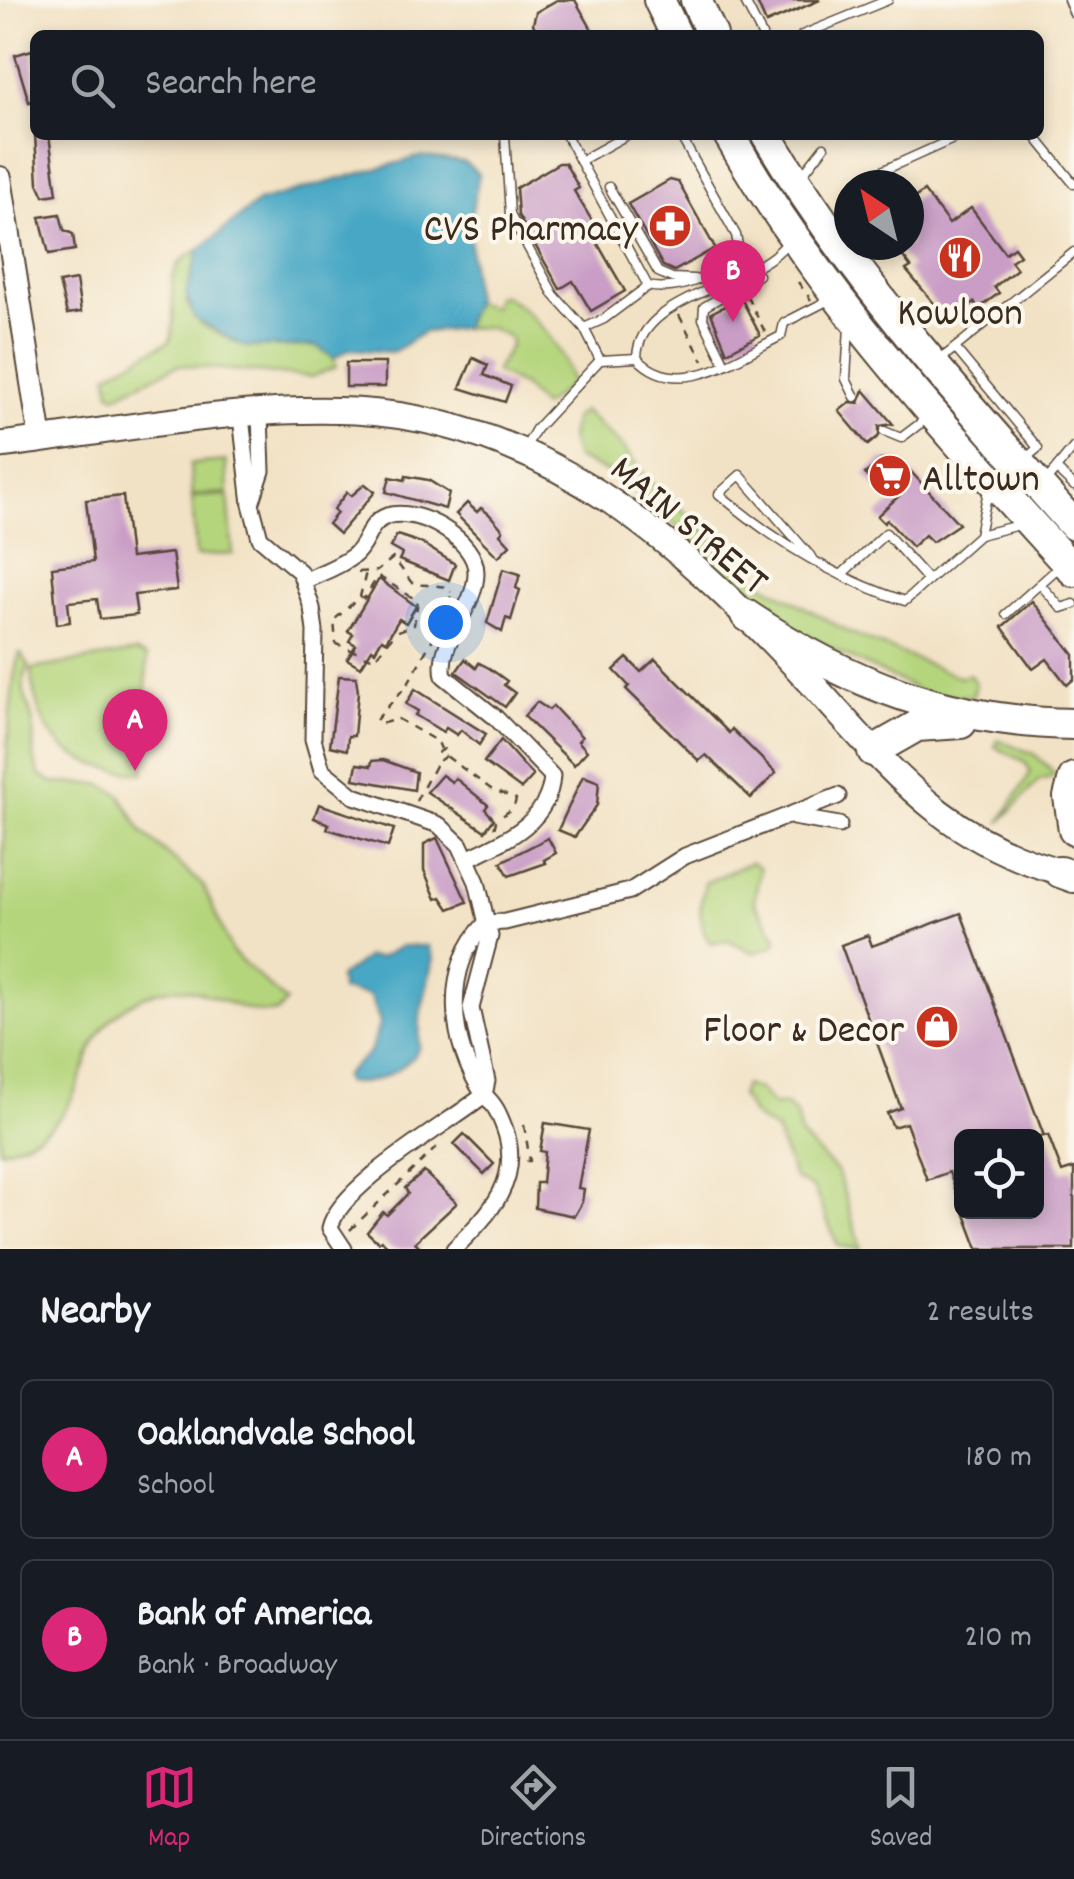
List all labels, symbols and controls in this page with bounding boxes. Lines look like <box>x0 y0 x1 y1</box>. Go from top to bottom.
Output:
search box <box>30 30 1044 140</box>
icon: search <box>65 58 120 113</box>
text: Search here <box>145 58 317 113</box>
north arrow <box>834 170 924 260</box>
pharmacy icon: CVS Pharmacy <box>647 203 693 249</box>
place label: CVS Pharmacy <box>424 204 639 261</box>
restaurant icon: Kowloon <box>937 235 983 281</box>
pin: B <box>700 240 766 322</box>
place label: Kowloon <box>897 288 1023 345</box>
street label: MAIN STREET <box>595 444 779 612</box>
supermarket icon: Alltown <box>867 453 913 499</box>
place label: Alltown <box>922 454 1040 511</box>
your location <box>420 597 471 648</box>
pin: A <box>102 688 168 771</box>
shop icon: Floor & Decor <box>914 1004 960 1050</box>
place label: Floor & Decor <box>703 1005 904 1062</box>
map controls <box>954 1129 1044 1219</box>
button: locate <box>954 1129 1044 1219</box>
text: Nearby <box>40 1284 150 1344</box>
text: 2 results <box>927 1291 1034 1337</box>
text: Oaklandvale School <box>137 1409 415 1464</box>
text: A <box>66 1436 83 1482</box>
text: 180 m <box>965 1436 1032 1482</box>
text: School <box>137 1464 215 1510</box>
text: Bank of America <box>137 1589 371 1644</box>
text: B <box>67 1616 82 1662</box>
text: 210 m <box>964 1616 1032 1662</box>
text: Bank · Broadway <box>137 1644 337 1690</box>
tab: Map <box>142 1760 197 1860</box>
tab: Directions <box>480 1760 586 1860</box>
tab: Saved <box>870 1760 932 1860</box>

